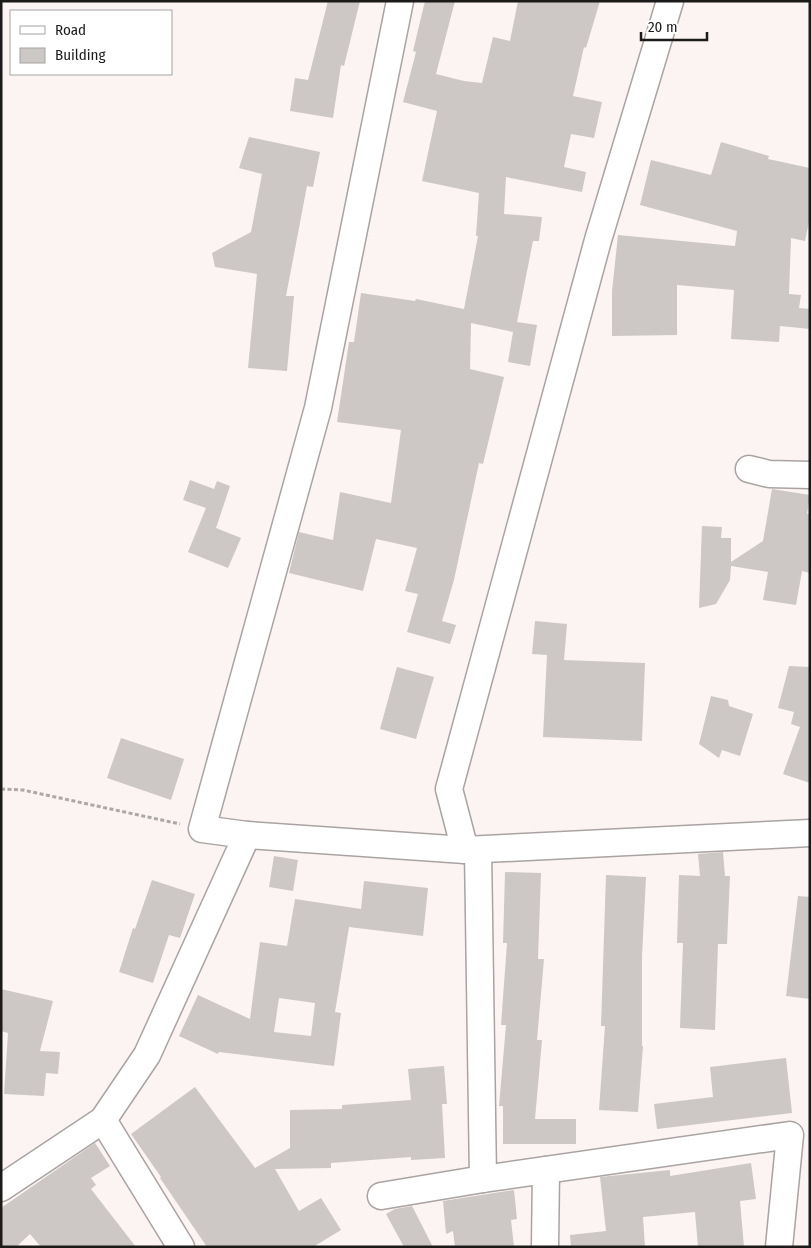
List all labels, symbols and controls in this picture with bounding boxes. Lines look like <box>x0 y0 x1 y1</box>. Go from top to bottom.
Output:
legend <box>10 10 172 75</box>
scale bar <box>641 10 707 42</box>
text: 20 m <box>648 18 678 36</box>
text: Road <box>55 21 86 39</box>
text: Building <box>55 46 106 64</box>

